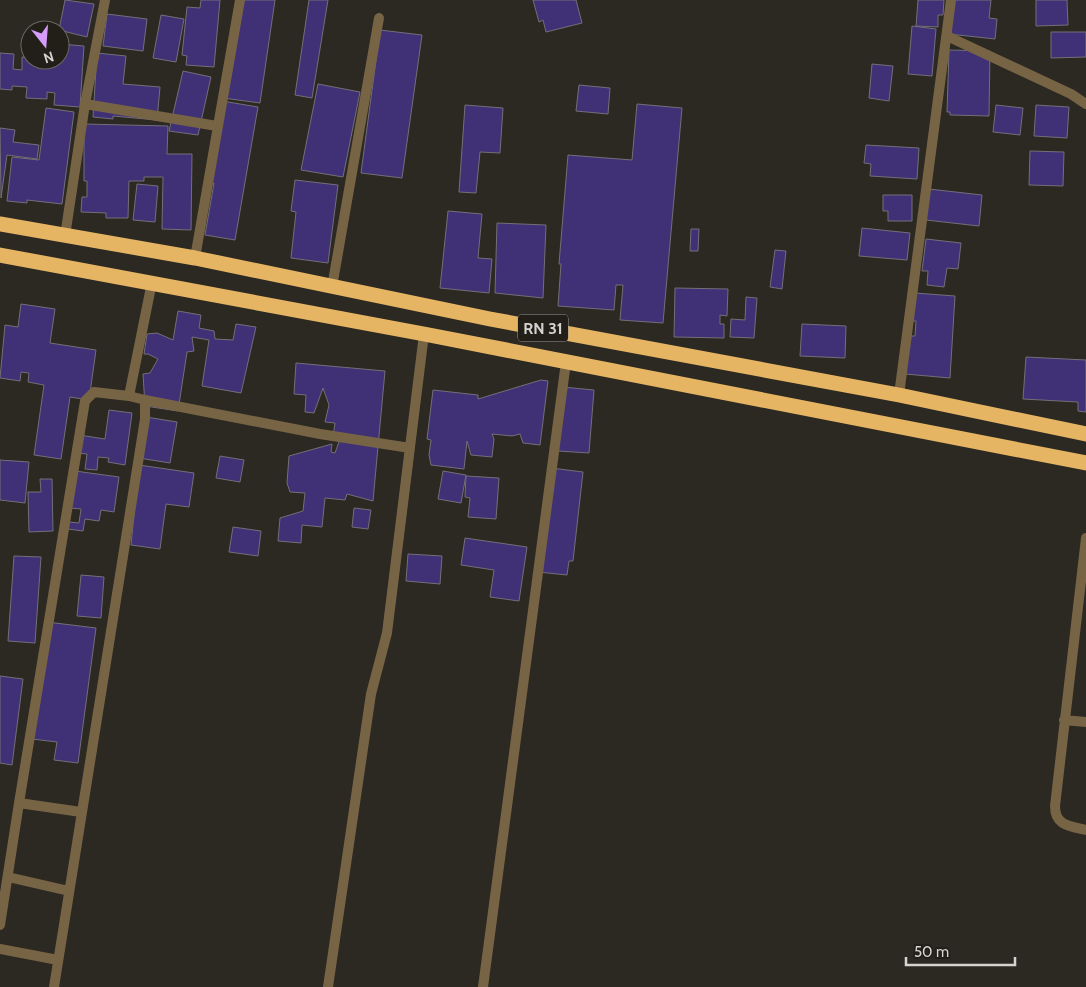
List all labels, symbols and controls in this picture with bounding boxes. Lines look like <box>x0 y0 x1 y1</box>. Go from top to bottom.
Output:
north arrow <box>20 20 70 70</box>
text: N <box>41 47 56 67</box>
road number: RN 31 <box>518 314 568 342</box>
scale bar <box>906 934 1015 966</box>
text: 50 m <box>914 943 949 961</box>

